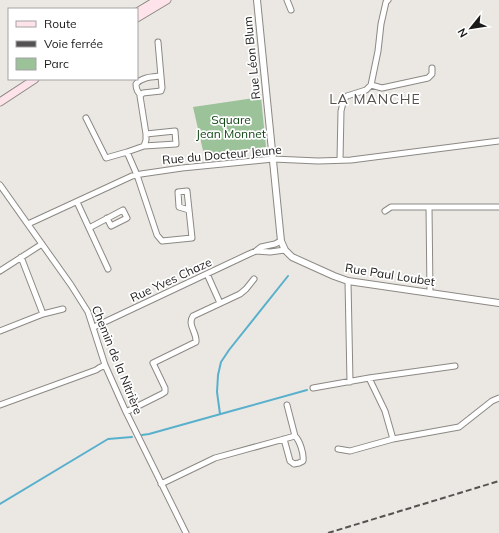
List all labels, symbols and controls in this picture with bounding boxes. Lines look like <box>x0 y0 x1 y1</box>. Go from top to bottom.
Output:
legend <box>8 8 138 80</box>
north arrow <box>451 8 491 48</box>
text: Route <box>44 16 77 31</box>
street label: Rue Léon Blum <box>240 16 263 100</box>
text: N <box>454 26 470 40</box>
text: Voie ferrée <box>44 36 103 51</box>
text: Parc <box>44 56 69 71</box>
district label: LA MANCHE <box>329 90 421 108</box>
park label: Square Jean Monnet <box>196 112 266 141</box>
street label: Rue du Docteur Jeune <box>162 142 282 167</box>
street label: Rue Yves Chaze <box>128 254 214 305</box>
street label: Rue Paul Loubet <box>344 260 436 289</box>
street label: Chemin de la Nitrière <box>89 303 146 416</box>

